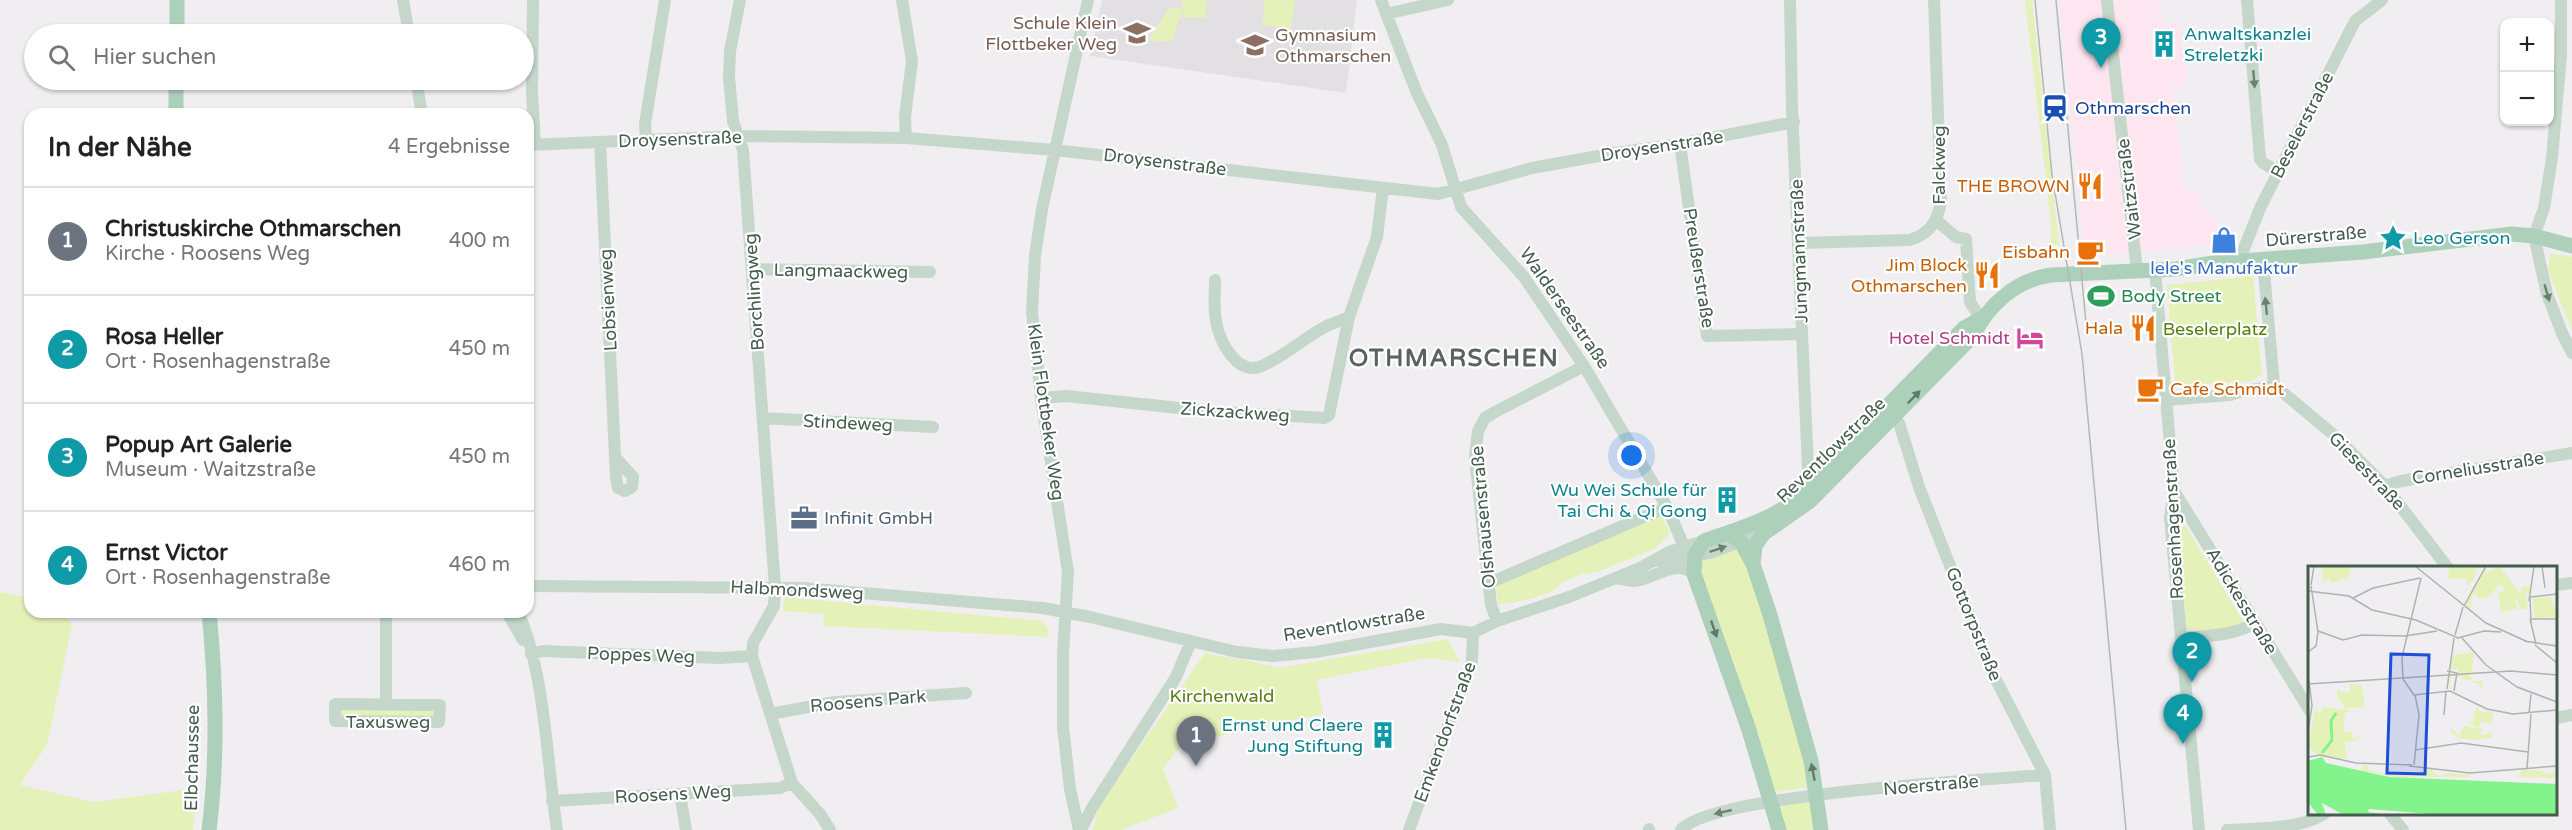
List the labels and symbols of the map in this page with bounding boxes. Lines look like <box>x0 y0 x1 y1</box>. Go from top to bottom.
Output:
place label: Schule Klein Flottbeker Weg <box>985 12 1117 55</box>
school or university icon: Schule Klein Flottbeker Weg <box>1122 18 1152 48</box>
pin: 3 <box>2082 19 2120 68</box>
place label: Anwaltskanzlei Streletzki <box>2184 23 2311 66</box>
place label: Gymnasium Othmarschen <box>1275 24 1391 67</box>
building icon: Anwaltskanzlei Streletzki <box>2149 29 2179 59</box>
school or university icon: Gymnasium Othmarschen <box>1240 30 1270 60</box>
street label: Beselerstraße <box>2266 68 2338 182</box>
one-way arrow <box>2249 70 2258 89</box>
station icon: Othmarschen <box>2040 93 2070 123</box>
place label: Othmarschen <box>2075 97 2191 119</box>
street label: Droysenstraße <box>1599 125 1725 167</box>
street label: Falckweg <box>1928 125 1950 205</box>
street label: Droysenstraße <box>618 126 742 152</box>
street label: Waitzstraße <box>2112 137 2146 241</box>
street label: Droysenstraße <box>1102 144 1228 180</box>
restaurant icon: THE BROWN <box>2075 171 2105 201</box>
place label: THE BROWN <box>1957 175 2070 197</box>
street label: Jungmannstraße <box>1785 179 1813 323</box>
street label: Preußerstraße <box>1679 206 1719 330</box>
street label: Dürerstraße <box>2264 221 2368 251</box>
place icon: Leo Gerson <box>2378 223 2408 253</box>
shop icon: lele's Manufaktur <box>2209 225 2239 255</box>
place label: Leo Gerson <box>2413 227 2510 249</box>
street label: Borchlingweg <box>739 233 769 351</box>
cafe icon: Eisbahn <box>2075 237 2105 267</box>
place label: Eisbahn <box>2002 241 2070 263</box>
street label: Walderseestraße <box>1515 243 1615 373</box>
street label: Lobsienweg <box>594 248 622 352</box>
place label: Jim Block Othmarschen <box>1851 254 1967 297</box>
place label: lele's Manufaktur <box>2150 257 2298 279</box>
street label: Langmaackweg <box>773 259 909 283</box>
restaurant icon: Jim Block Othmarschen <box>1972 260 2002 290</box>
sports icon: Body Street <box>2086 281 2116 311</box>
one-way arrow <box>2543 284 2552 302</box>
place label: Body Street <box>2121 285 2222 307</box>
one-way arrow <box>2261 296 2271 315</box>
restaurant icon: Hala <box>2128 313 2158 343</box>
place label: Hala <box>2085 317 2123 339</box>
park label: Beselerplatz <box>2163 318 2267 340</box>
street label: Klein Flottbeker Weg <box>1023 322 1069 502</box>
hotel icon: Hotel Schmidt <box>2015 323 2045 353</box>
place label: Hotel Schmidt <box>1889 327 2010 349</box>
district label: OTHMARSCHEN <box>1349 344 1559 373</box>
cafe icon: Cafe Schmidt <box>2135 374 2165 404</box>
place label: Cafe Schmidt <box>2170 378 2285 400</box>
one-way arrow <box>1906 390 1920 404</box>
street label: Reventlowstraße <box>1772 392 1890 508</box>
street label: Zickzackweg <box>1180 397 1290 427</box>
street label: Stindeweg <box>802 410 894 436</box>
street label: Giesestraße <box>2324 427 2410 515</box>
street label: Rosenhagenstraße <box>2158 438 2188 600</box>
your location <box>1617 441 1646 470</box>
street label: Olshausenstraße <box>1466 445 1500 589</box>
street label: Corneliusstraße <box>2410 447 2546 489</box>
place label: Wu Wei Schule für Tai Chi & Qi Gong <box>1551 479 1707 522</box>
building icon: Wu Wei Schule für Tai Chi & Qi Gong <box>1712 485 1742 515</box>
office icon: Infinit GmbH <box>789 503 819 533</box>
place label: Infinit GmbH <box>824 507 933 529</box>
one-way arrow <box>1709 544 1727 554</box>
street label: Adickesstraße <box>2201 544 2283 658</box>
street label: Gottorpstraße <box>1941 564 2007 684</box>
inset map <box>2308 566 2557 815</box>
street label: Halbmondsweg <box>730 576 864 604</box>
street label: Reventlowstraße <box>1282 602 1426 646</box>
one-way arrow <box>1709 620 1719 638</box>
pin: 2 <box>2172 632 2212 682</box>
street label: Poppes Weg <box>587 642 695 668</box>
street label: Emkendorfstraße <box>1409 659 1481 805</box>
street label: Roosens Park <box>809 685 927 717</box>
park label: Kirchenwald <box>1170 685 1274 707</box>
pin: 4 <box>2164 694 2202 744</box>
street label: Elbchaussee <box>180 705 204 811</box>
street label: Taxusweg <box>346 711 430 733</box>
place label: Ernst und Claere Jung Stiftung <box>1222 714 1363 757</box>
pin: 1 <box>1176 716 1216 766</box>
building icon: Ernst und Claere Jung Stiftung <box>1368 720 1398 750</box>
one-way arrow <box>1808 762 1817 781</box>
street label: Noerstraße <box>1882 770 1980 800</box>
street label: Roosens Weg <box>614 780 732 808</box>
one-way arrow <box>1714 808 1733 818</box>

